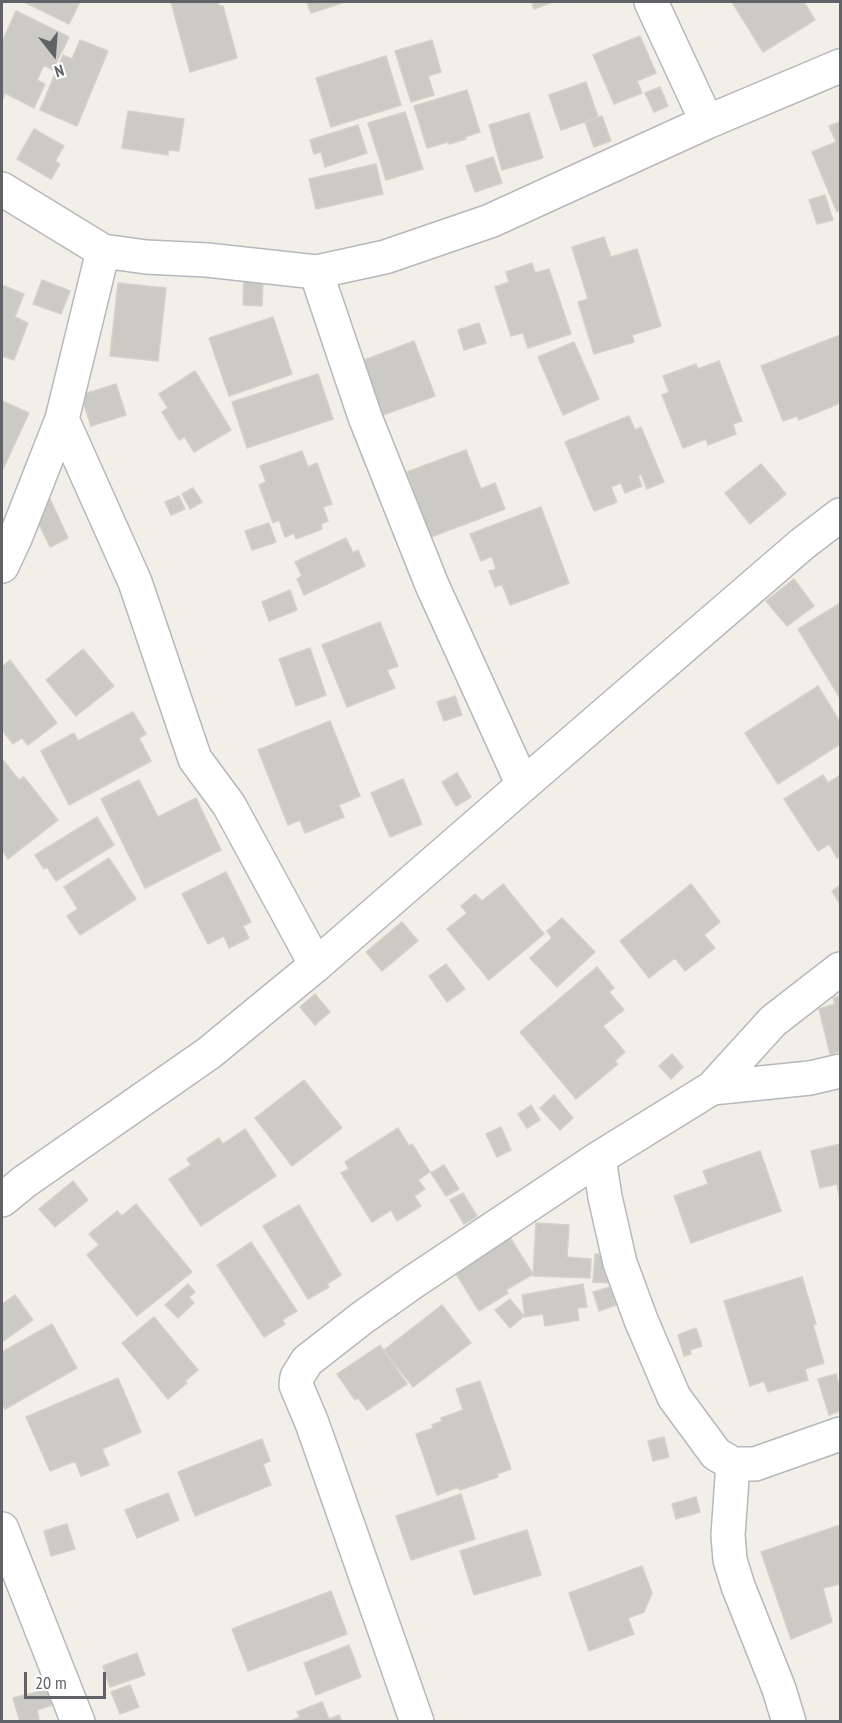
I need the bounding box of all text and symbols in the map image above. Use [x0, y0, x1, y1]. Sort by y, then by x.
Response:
north arrow [24, 24, 84, 84]
text: N [52, 60, 66, 82]
scale bar [27, 1660, 110, 1698]
text: 20 m [35, 1671, 67, 1694]

